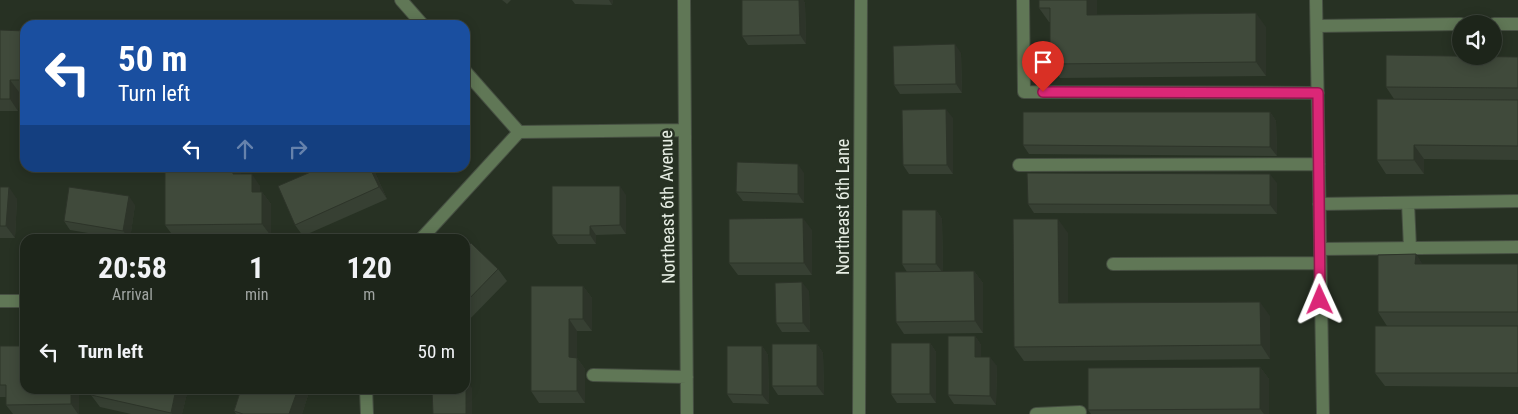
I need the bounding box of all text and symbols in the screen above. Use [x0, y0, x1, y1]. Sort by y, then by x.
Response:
map controls [1452, 15, 1502, 65]
button: sound [1452, 15, 1502, 65]
text: 50 m [118, 39, 187, 80]
icon: left [35, 40, 100, 105]
pin [1022, 41, 1064, 92]
icon: arrive [1029, 48, 1057, 76]
text: Turn left [118, 81, 190, 106]
street label: Northeast 6th Avenue [655, 130, 679, 284]
icon: left [178, 135, 206, 163]
icon: ahead [231, 135, 259, 163]
icon: right [284, 135, 312, 163]
street label: Northeast 6th Lane [832, 139, 853, 275]
text: 20:58 [98, 250, 167, 285]
text: 1 [249, 250, 264, 285]
text: 120 [346, 250, 392, 285]
position arrow [1293, 273, 1345, 325]
text: Arrival [112, 285, 153, 304]
text: min [245, 285, 268, 304]
text: m [363, 285, 375, 304]
icon: left [35, 338, 63, 366]
text: Turn left [78, 340, 143, 363]
text: 50 m [418, 340, 455, 363]

